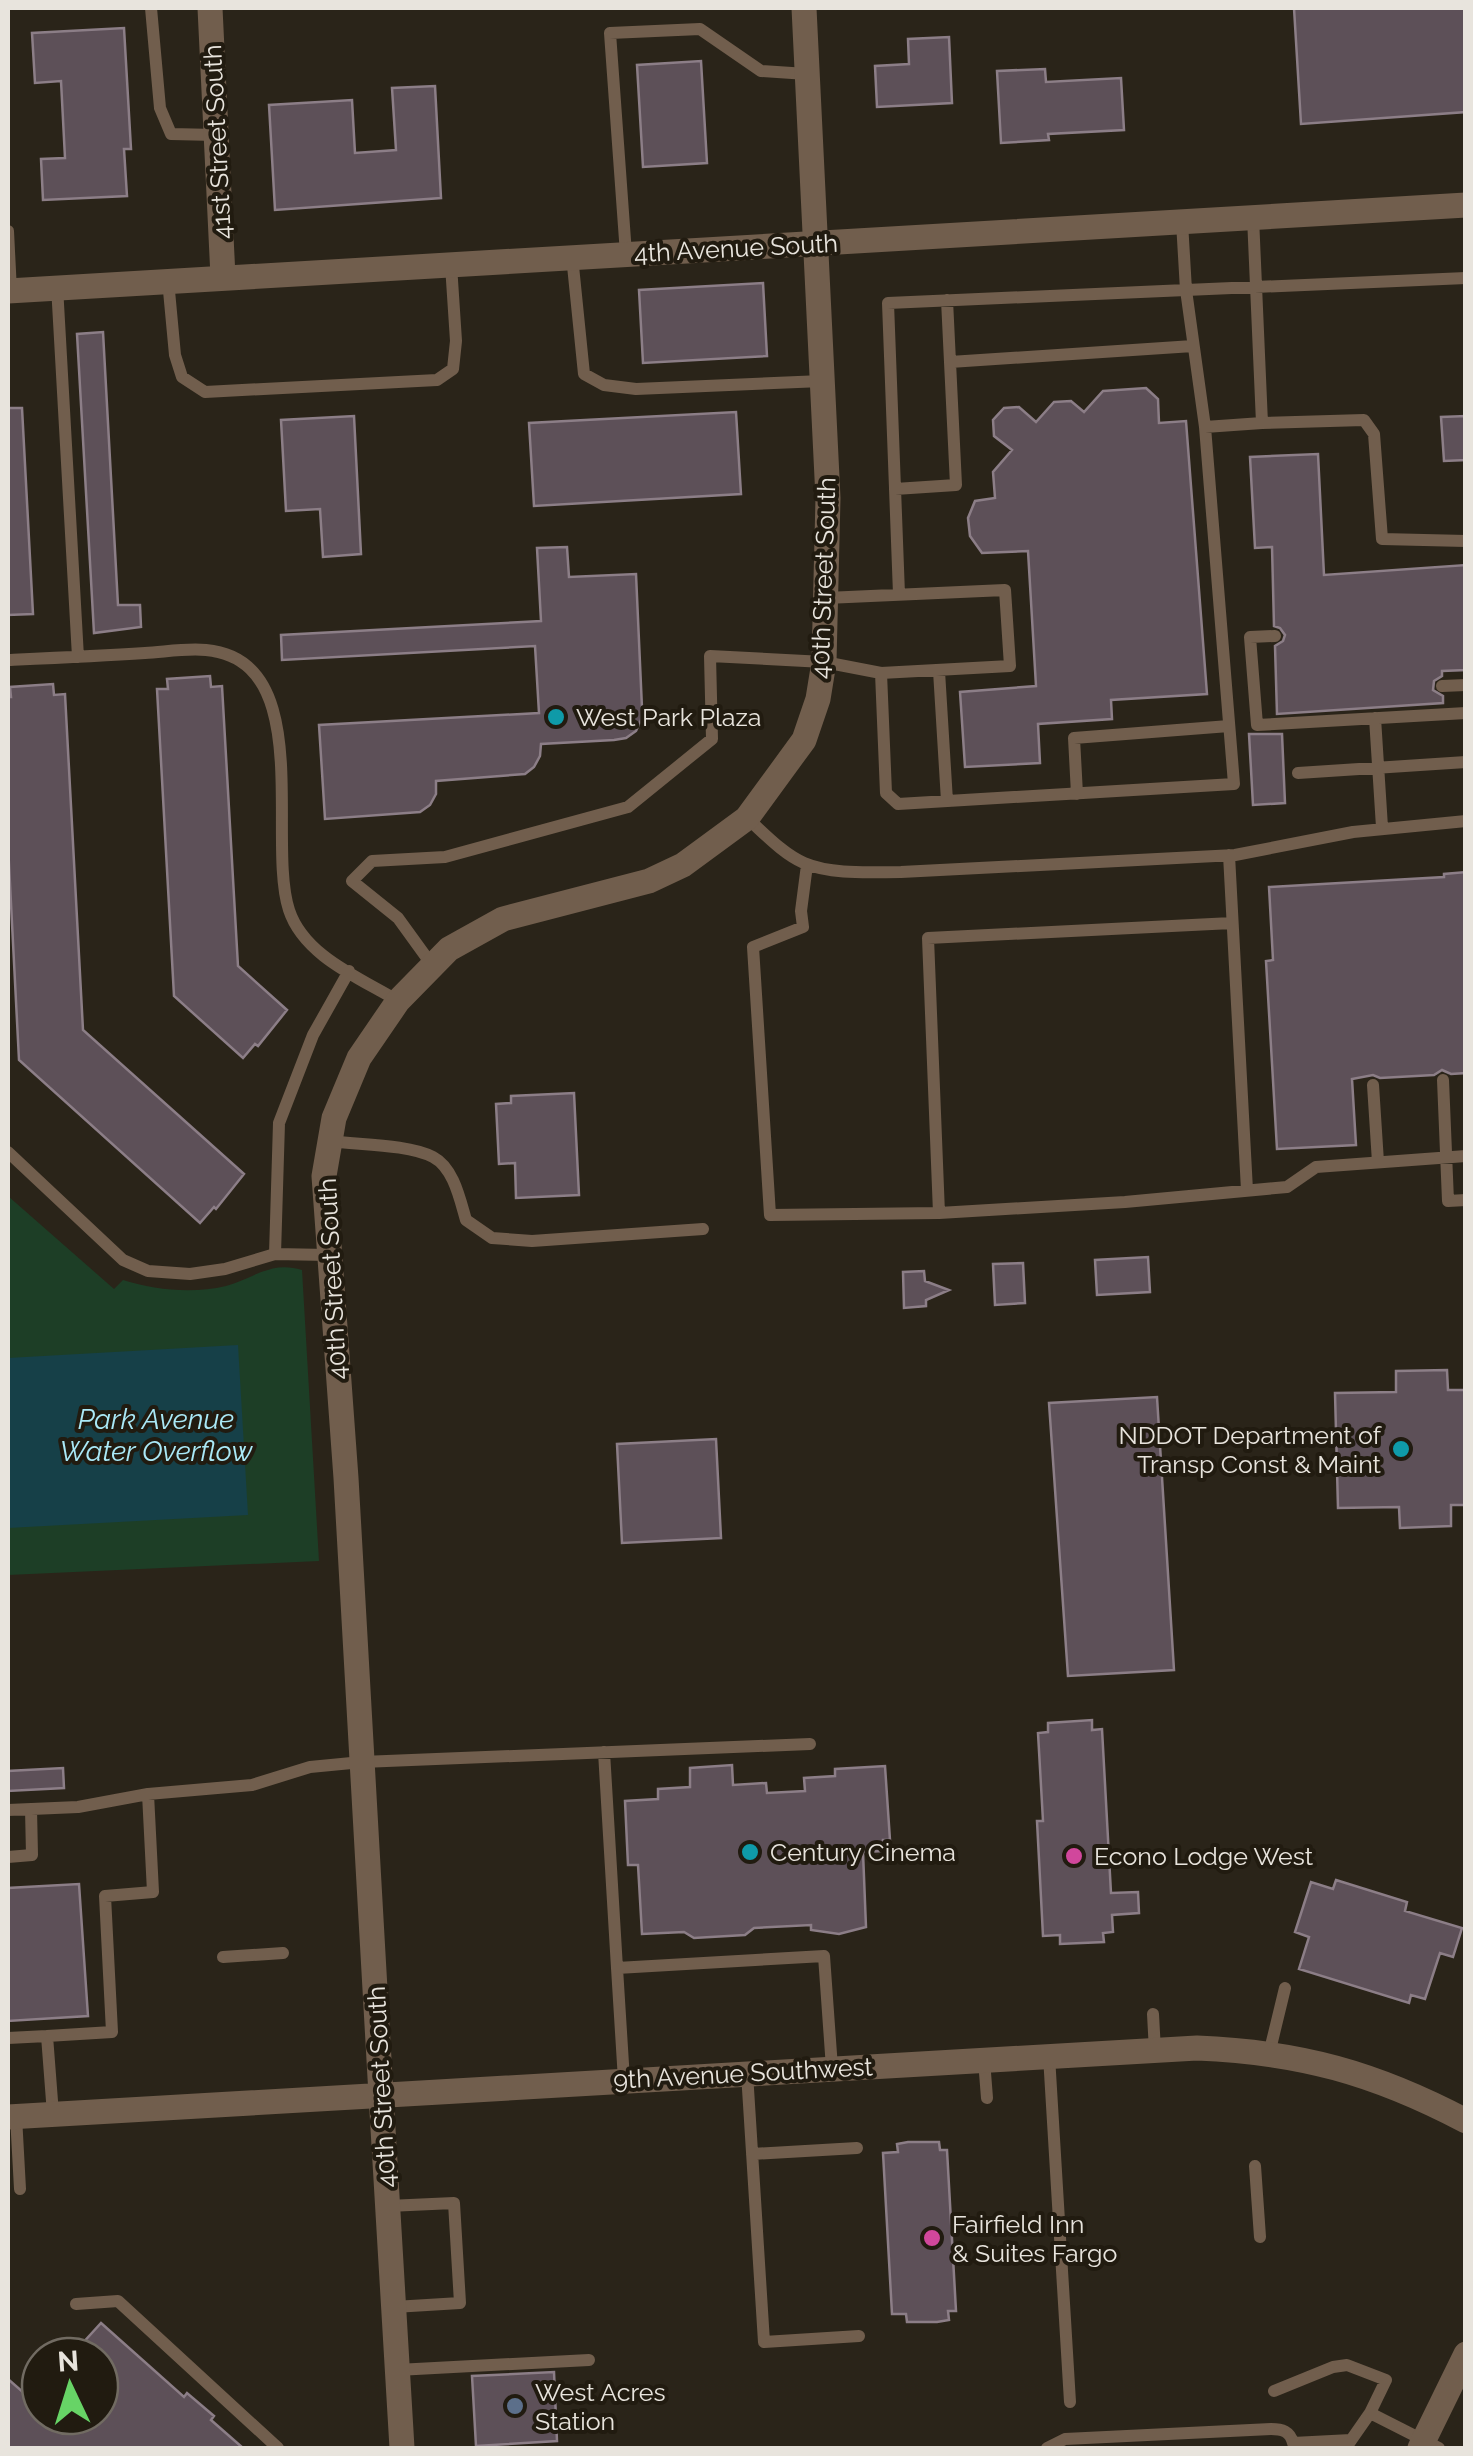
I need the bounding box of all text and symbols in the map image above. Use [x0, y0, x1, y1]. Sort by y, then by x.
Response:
street label: 41st Street South [197, 44, 237, 240]
street label: 4th Avenue South [633, 228, 839, 268]
street label: 40th Street South [804, 477, 842, 679]
place label: West Park Plaza [576, 702, 761, 732]
marker: West Park Plaza [545, 706, 567, 728]
street label: 40th Street South [312, 1177, 352, 1381]
water label: Park Avenue Water Overflow [59, 1403, 253, 1468]
place label: NDDOT Department of Transp Const & Maint [1118, 1420, 1383, 1479]
marker: NDDOT Department of Transp Const & Maint [1390, 1438, 1412, 1460]
place label: Century Cinema [770, 1837, 956, 1867]
marker: Century Cinema [739, 1841, 761, 1863]
place label: Econo Lodge West [1094, 1841, 1314, 1871]
marker: Econo Lodge West [1063, 1845, 1085, 1867]
street label: 40th Street South [361, 1985, 401, 2189]
street label: 9th Avenue Southwest [612, 2051, 874, 2095]
place label: Fairfield Inn & Suites Fargo [952, 2209, 1117, 2268]
marker: Fairfield Inn & Suites Fargo [921, 2227, 943, 2249]
north arrow [20, 2336, 120, 2436]
text: N [56, 2344, 80, 2379]
place label: West Acres Station [535, 2377, 666, 2436]
marker: West Acres Station [504, 2395, 526, 2417]

